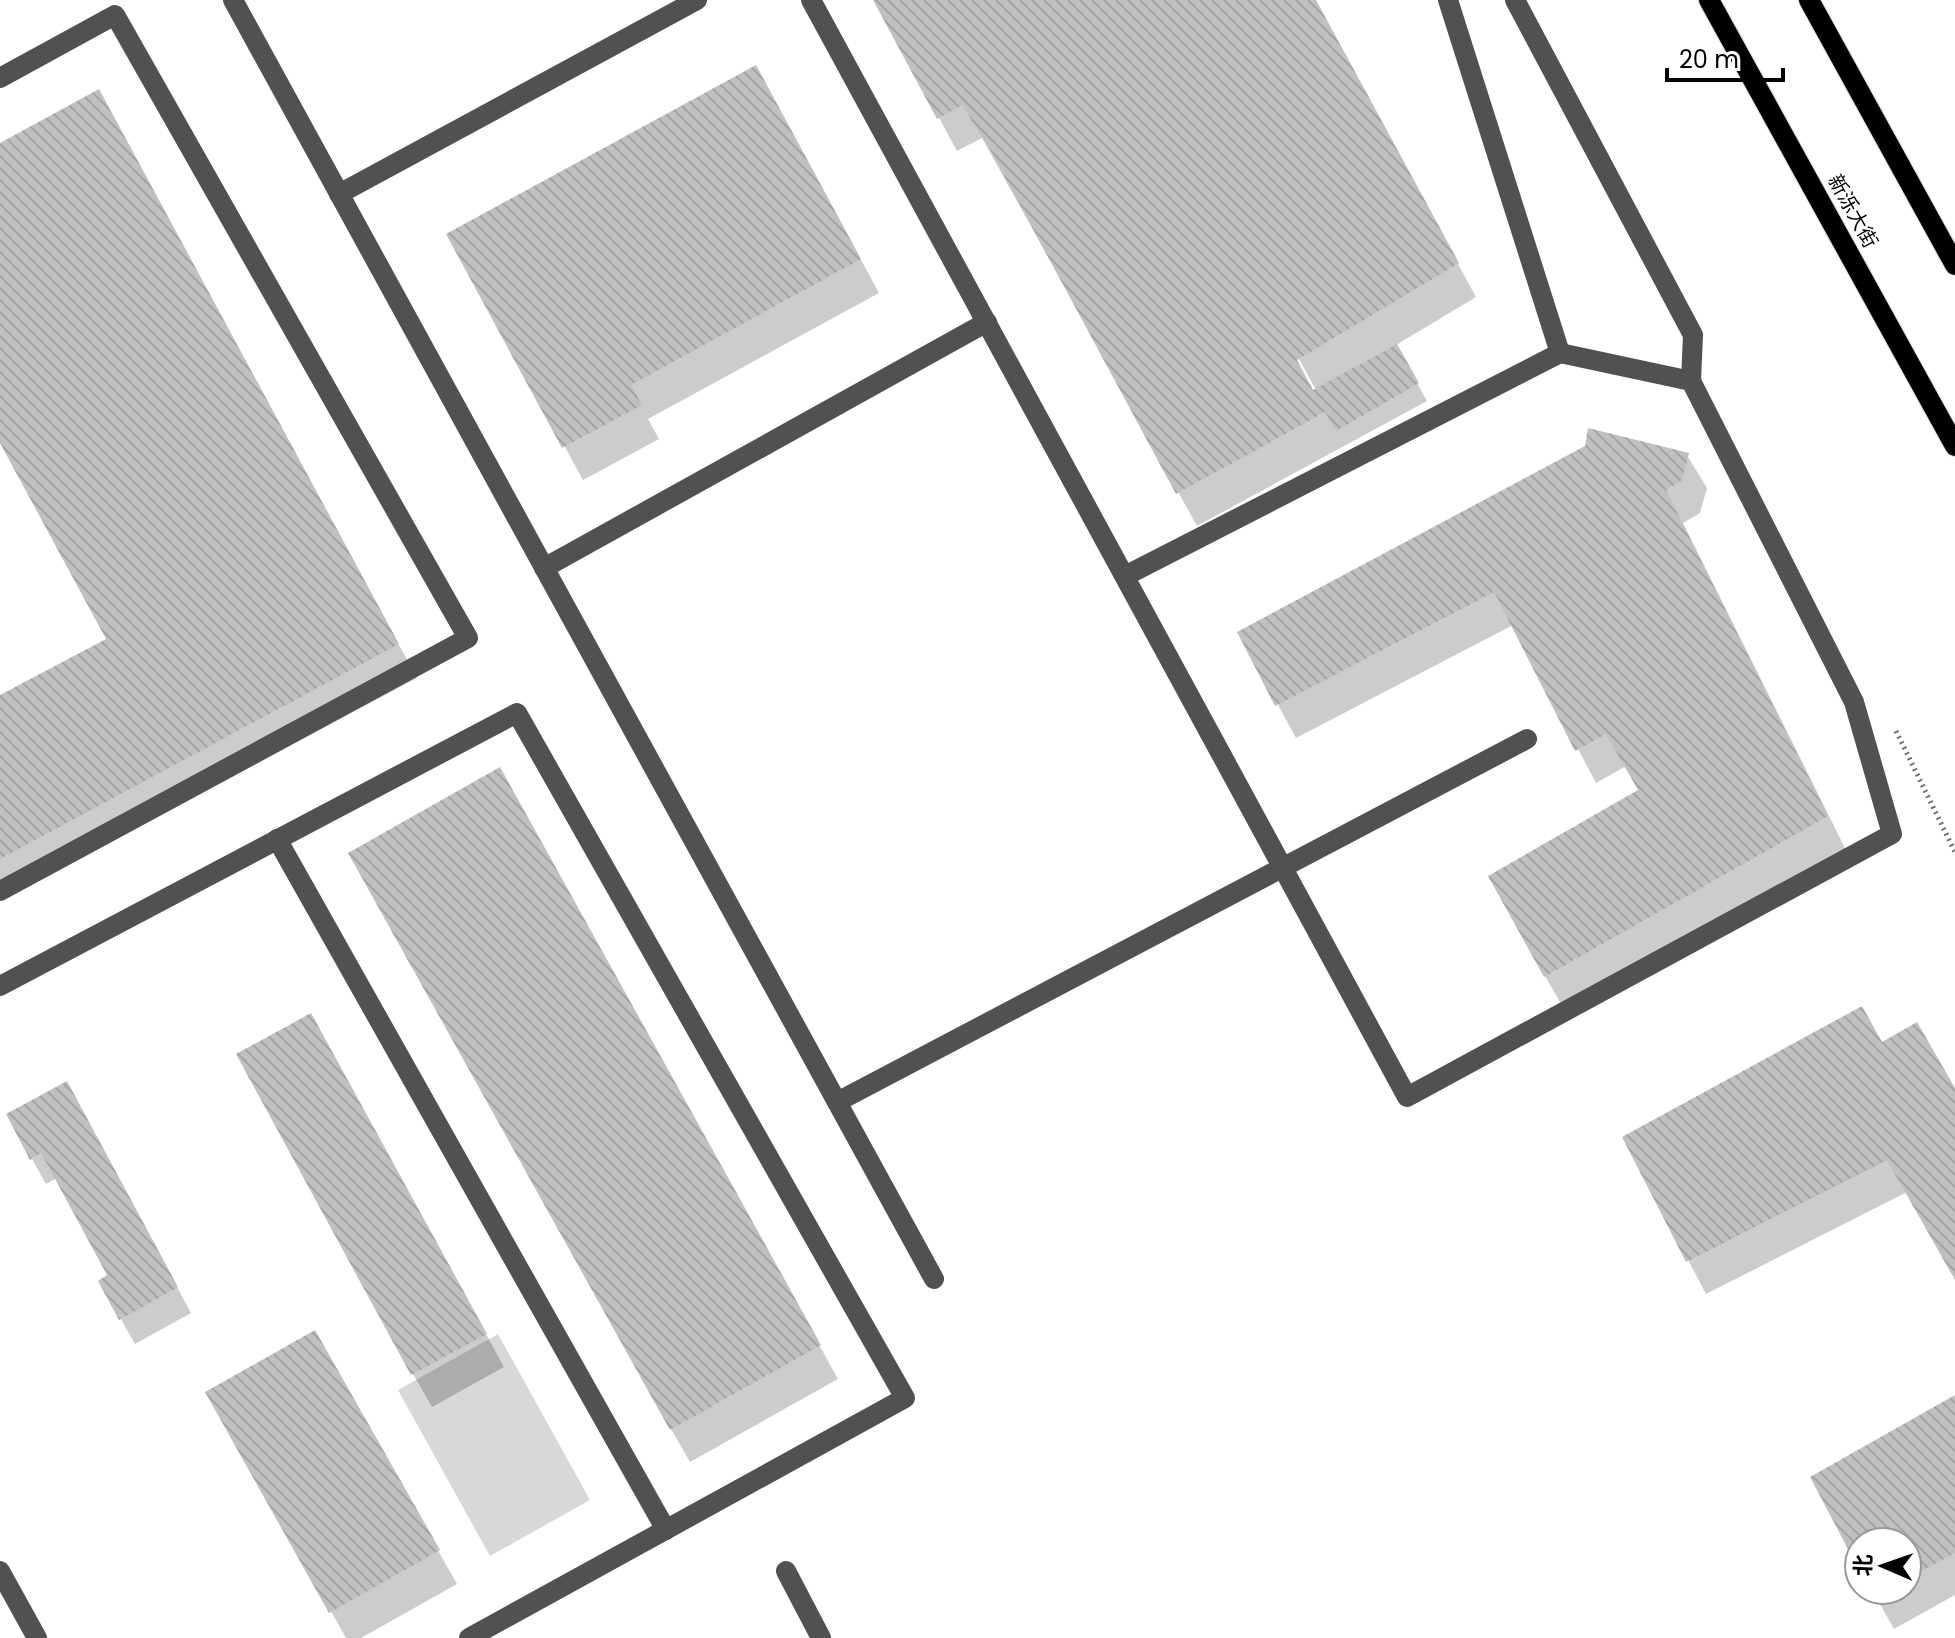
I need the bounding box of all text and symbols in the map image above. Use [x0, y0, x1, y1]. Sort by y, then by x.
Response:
scale bar [1667, 32, 1783, 82]
text: 20 m [1679, 43, 1739, 76]
street label: 新泺大街 [1821, 169, 1885, 253]
north arrow [1843, 1526, 1923, 1606]
text: 北 [1848, 1554, 1879, 1577]

